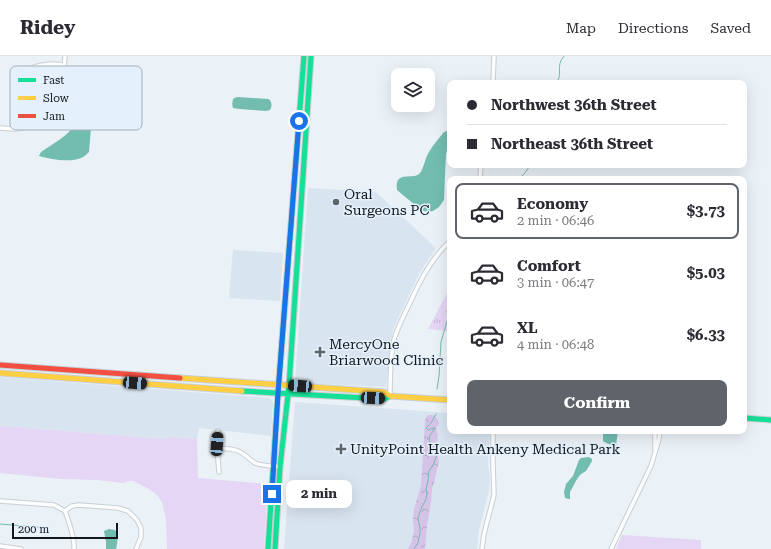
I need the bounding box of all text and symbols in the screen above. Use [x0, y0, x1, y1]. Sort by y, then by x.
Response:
text: Ridey [20, 16, 75, 39]
text: Map [566, 20, 596, 36]
text: Directions [618, 20, 688, 36]
text: Saved [710, 20, 751, 36]
legend [10, 66, 142, 130]
map controls [391, 68, 435, 112]
button: layers [391, 68, 435, 112]
text: Fast [43, 74, 64, 87]
text: Slow [43, 92, 70, 105]
text: Northwest 36th Street [491, 96, 657, 114]
text: Jam [43, 110, 65, 123]
route start [290, 112, 308, 130]
text: Northeast 36th Street [491, 135, 653, 153]
place label: Oral Surgeons PC [344, 186, 430, 218]
icon: car [469, 193, 505, 229]
text: Economy [517, 195, 588, 213]
marker: Oral Surgeons PC [331, 197, 341, 207]
text: $3.73 [687, 202, 725, 220]
text: 2 min · 06:46 [517, 213, 594, 228]
icon: car [469, 255, 505, 291]
text: Comfort [517, 257, 581, 275]
text: $5.03 [687, 264, 725, 282]
text: 3 min · 06:47 [517, 275, 594, 290]
icon: car [469, 317, 505, 353]
text: XL [517, 319, 538, 337]
text: $6.33 [687, 326, 725, 344]
place label: MercyOne Briarwood Clinic [329, 336, 444, 368]
text: 4 min · 06:48 [517, 337, 594, 352]
marker: MercyOne Briarwood Clinic [314, 346, 326, 358]
car [123, 376, 147, 390]
car [288, 379, 312, 393]
button: Confirm [467, 380, 727, 426]
car [361, 391, 385, 405]
car [210, 432, 224, 456]
place label: UnityPoint Health Ankeny Medical Park [350, 441, 621, 457]
marker: UnityPoint Health Ankeny Medical Park [335, 443, 347, 455]
callout: 2 min [286, 480, 352, 508]
route end [263, 485, 281, 503]
text: 2 min [301, 486, 337, 501]
scale bar [12, 521, 118, 540]
text: 200 m [18, 523, 49, 536]

